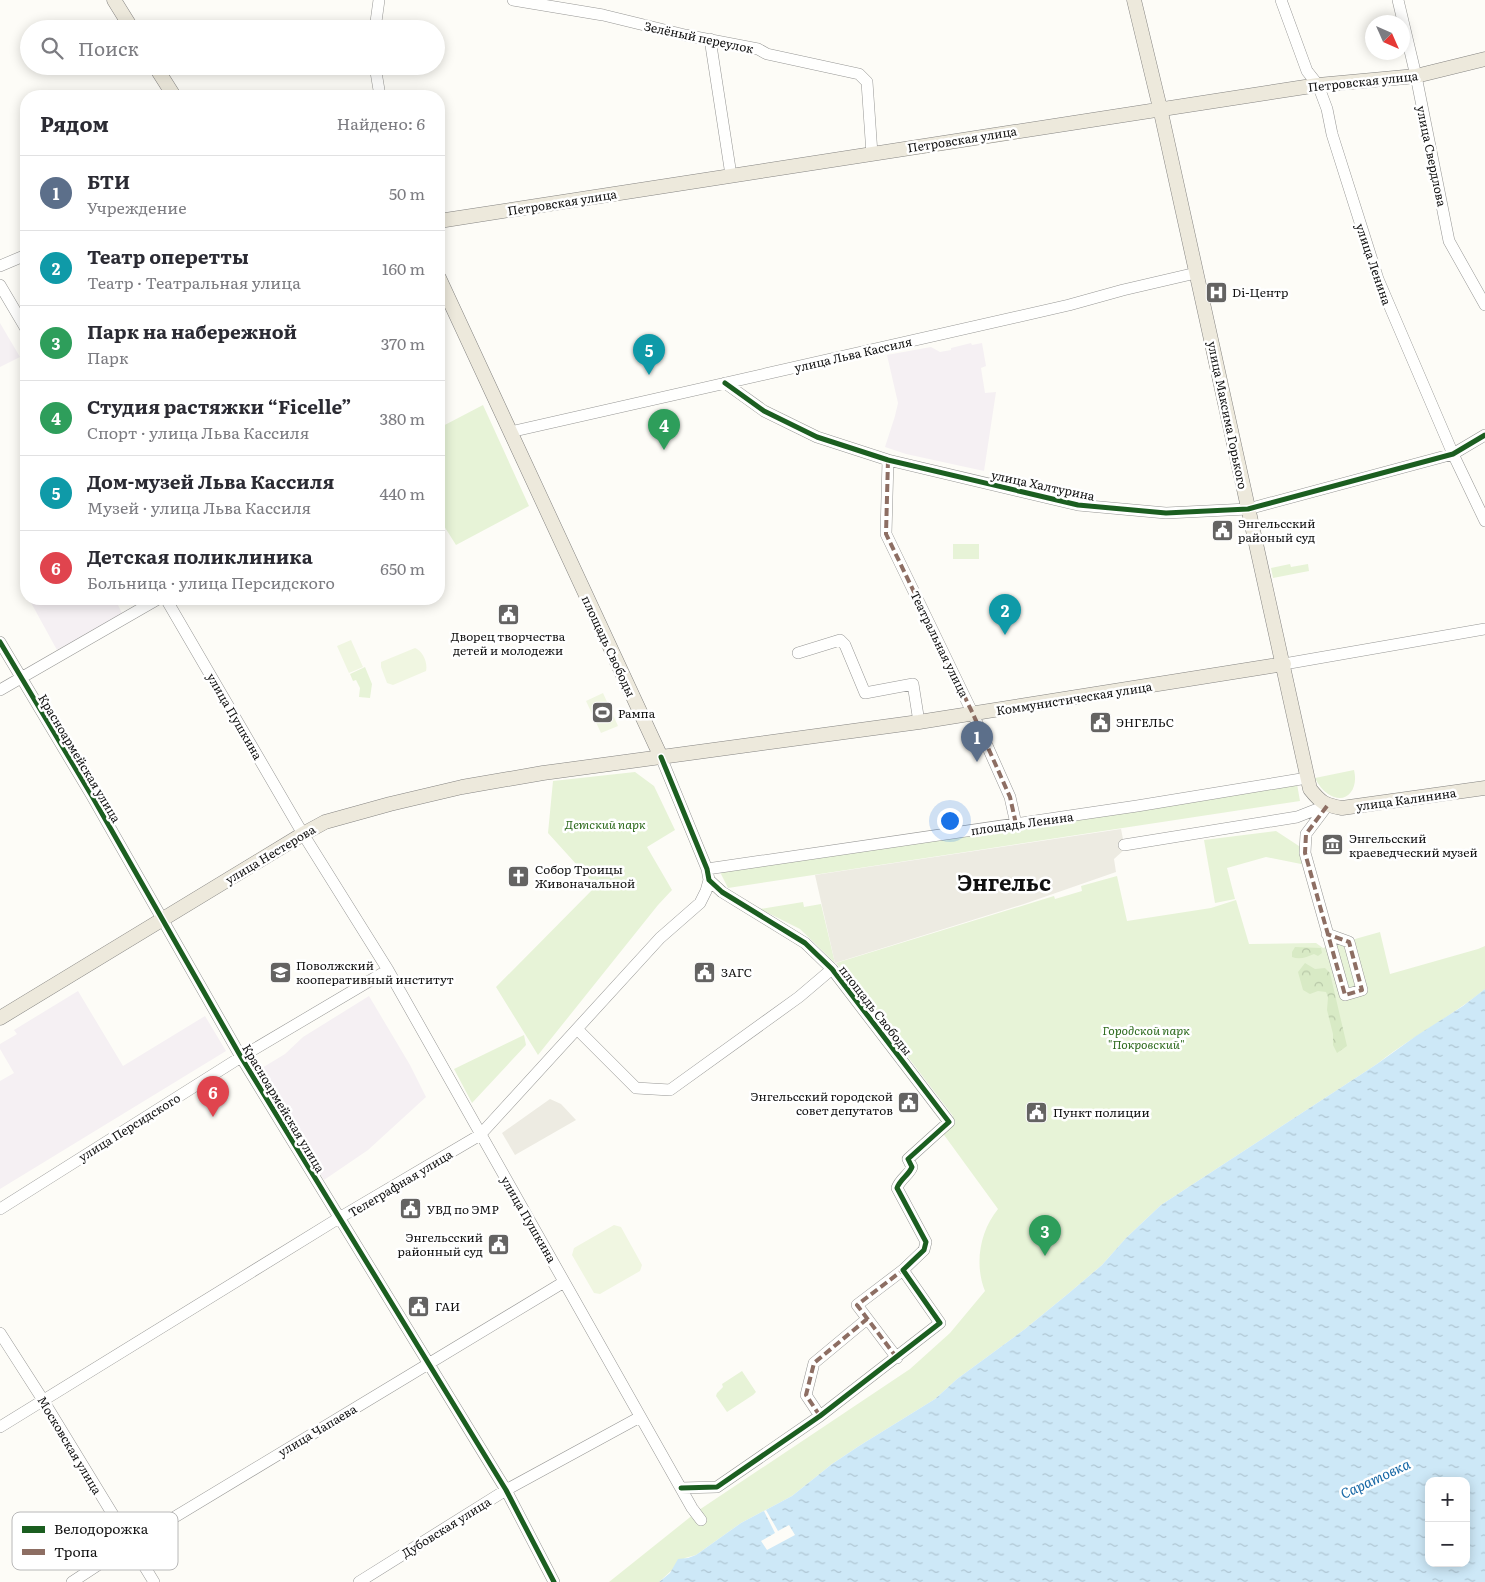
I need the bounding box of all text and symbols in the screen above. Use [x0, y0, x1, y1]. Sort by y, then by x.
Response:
north arrow [1365, 15, 1410, 60]
street label: Зелёный переулок [643, 17, 755, 57]
search box [20, 20, 445, 75]
icon: search [38, 34, 66, 62]
text: Поиск [78, 34, 139, 62]
street label: Петровская улица [1307, 66, 1419, 96]
street label: улица Свердлова [1413, 104, 1452, 209]
text: Рядом [40, 107, 109, 138]
text: Найдено: 6 [337, 111, 425, 135]
street label: Петровская улица [906, 121, 1019, 157]
text: БТИ [87, 167, 130, 195]
text: 1 [53, 181, 59, 205]
text: 50 m [389, 181, 425, 205]
street label: Петровская улица [506, 184, 619, 220]
text: Учреждение [87, 195, 187, 219]
street label: улица Ленина [1352, 221, 1397, 308]
text: Театр оперетты [87, 242, 249, 270]
text: 2 [52, 256, 60, 280]
text: 160 m [382, 256, 425, 280]
text: Театр · Театральная улица [87, 270, 301, 294]
hospital icon: Di-Центр [1204, 280, 1228, 304]
place label: Di-Центр [1232, 283, 1288, 301]
text: Парк на набережной [87, 317, 297, 345]
text: 3 [52, 331, 60, 355]
text: 370 m [381, 331, 425, 355]
street label: улица Льва Кассиля [792, 332, 914, 376]
pin: 5 [633, 334, 665, 375]
street label: улица Максима Горького [1203, 339, 1253, 491]
text: Парк [87, 345, 128, 369]
text: Студия растяжки “Ficelle” [87, 392, 351, 420]
text: 4 [51, 406, 61, 430]
text: 380 m [380, 406, 425, 430]
pin: 4 [648, 409, 680, 450]
text: Спорт · улица Льва Кассиля [87, 420, 309, 444]
street label: улица Халтурина [990, 465, 1097, 505]
text: Дом-музей Льва Кассиля [87, 467, 334, 495]
text: 5 [52, 481, 60, 505]
text: 440 m [379, 481, 425, 505]
text: Музей · улица Льва Кассиля [87, 495, 311, 519]
place label: Энгельсский районый суд [1238, 514, 1315, 546]
public building icon: Энгельсский районый суд [1210, 518, 1234, 542]
text: Детская поликлиника [87, 542, 313, 570]
text: 6 [51, 556, 61, 580]
text: 650 m [380, 556, 425, 580]
text: Больница · улица Персидского [87, 570, 335, 594]
street label: Театральная улица [906, 588, 974, 701]
street label: площадь Свободы [578, 592, 640, 700]
pin: 2 [989, 594, 1021, 635]
public building icon: Дворец творчества детей и молодежи [496, 603, 520, 627]
place label: Дворец творчества детей и молодежи [451, 627, 566, 659]
street label: улица Пушкина [203, 669, 267, 763]
street label: Коммунистическая улица [995, 677, 1154, 719]
street label: Красноармейская улица [34, 690, 126, 826]
sports icon: Рампа [590, 701, 614, 725]
place label: Рампа [618, 704, 656, 722]
public building icon: ЭНГЕЛЬС [1088, 710, 1112, 734]
place label: ЭНГЕЛЬС [1116, 713, 1174, 731]
pin: 1 [961, 721, 993, 762]
street label: улица Калинина [1355, 783, 1458, 815]
street label: площадь Ленина [970, 807, 1075, 839]
your location [937, 808, 963, 834]
park label: Детский парк [565, 815, 646, 833]
street label: улица Нестерова [221, 820, 319, 888]
place label: Энгельсский краеведческий музей [1349, 829, 1478, 861]
museum icon: Энгельсский краеведческий музей [1321, 833, 1345, 857]
place label: Собор Троицы Живоначальной [535, 860, 635, 892]
church icon: Собор Троицы Живоначальной [507, 864, 531, 888]
district label: Энгельс [957, 865, 1051, 898]
place label: Поволжский кооперативный институт [296, 956, 454, 988]
school or university icon: Поволжский кооперативный институт [268, 960, 292, 984]
public building icon: ЗАГС [693, 960, 717, 984]
street label: площадь Свободы [835, 961, 917, 1059]
place label: ЗАГС [721, 963, 752, 981]
park label: Городской парк "Покровский" [1102, 1021, 1190, 1053]
street label: Красноармейская улица [238, 1040, 330, 1176]
pin: 6 [197, 1076, 229, 1117]
place label: Энгельсский городской совет депутатов [751, 1087, 893, 1119]
street label: улица Персидского [75, 1088, 183, 1166]
public building icon: Энгельсский городской совет депутатов [897, 1091, 921, 1115]
public building icon: Пункт полиции [1025, 1100, 1049, 1124]
place label: Пункт полиции [1053, 1103, 1150, 1121]
street label: Телеграфная улица [344, 1144, 456, 1221]
street label: улица Пушкина [497, 1172, 561, 1266]
public building icon: УВД по ЭМР [399, 1197, 423, 1221]
place label: УВД по ЭМР [427, 1200, 499, 1218]
pin: 3 [1029, 1215, 1061, 1256]
place label: Энгельсский районный суд [398, 1228, 483, 1260]
public building icon: Энгельсский районный суд [487, 1232, 511, 1256]
public building icon: ГАИ [407, 1294, 431, 1318]
place label: ГАИ [435, 1297, 460, 1315]
street label: Московская улица [33, 1392, 107, 1498]
street label: улица Чапаева [274, 1399, 360, 1461]
water label: Саратовка [1337, 1453, 1413, 1503]
map controls [1425, 1477, 1470, 1567]
button: + [1425, 1477, 1470, 1522]
street label: Дубовская улица [398, 1492, 495, 1562]
legend [12, 1512, 178, 1570]
text: Велодорожка [54, 1518, 149, 1538]
button: − [1425, 1522, 1470, 1567]
text: Тропа [54, 1541, 98, 1561]

